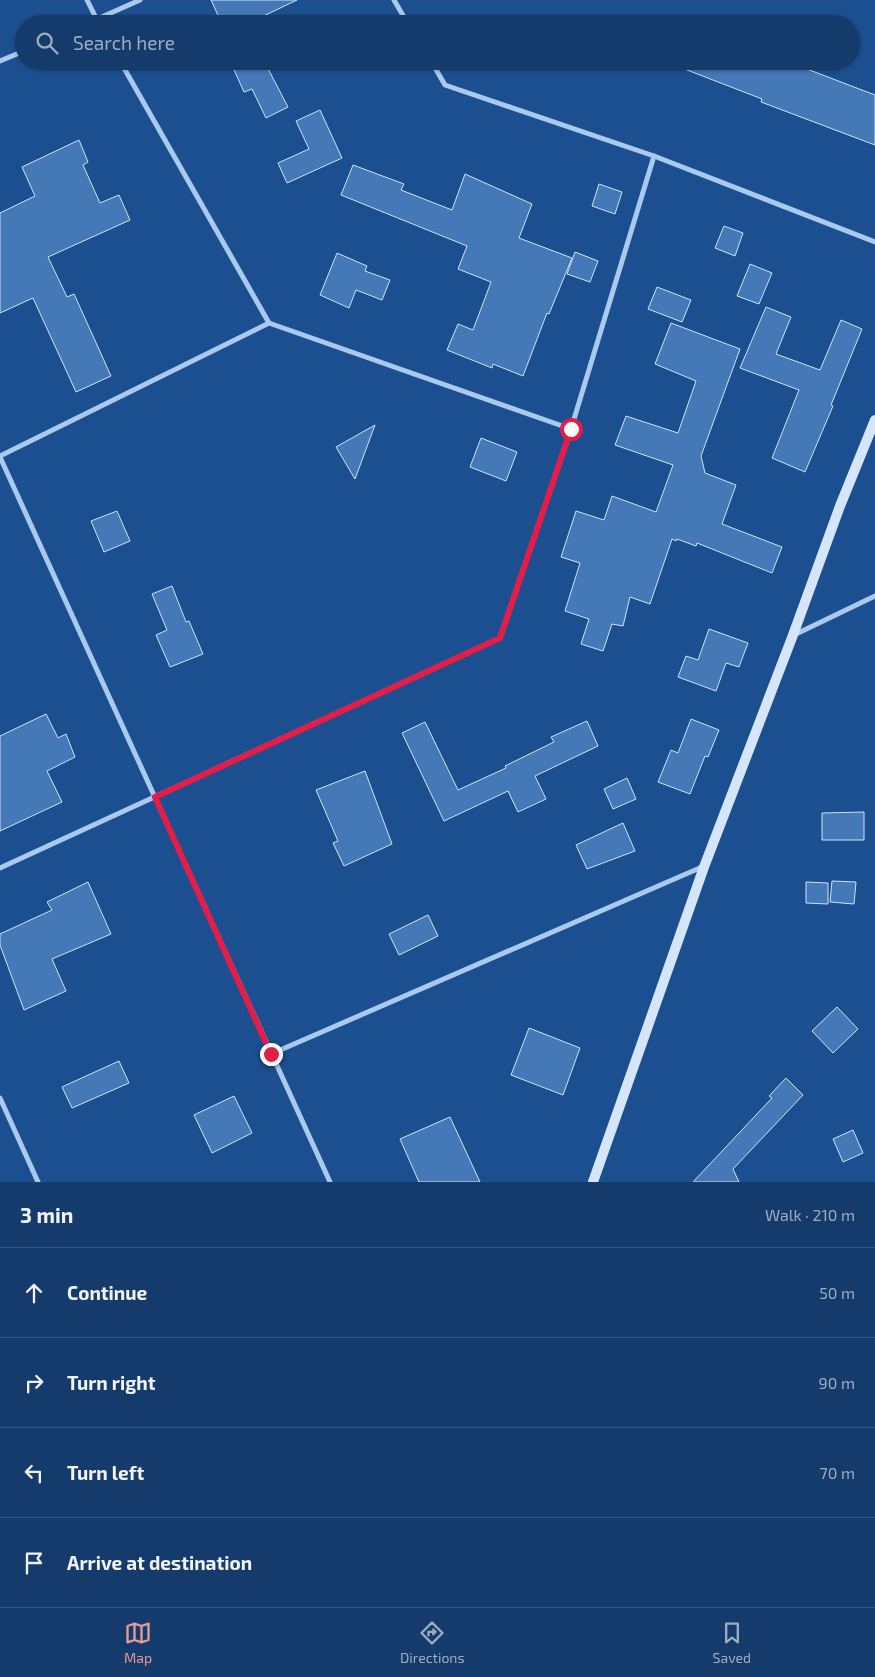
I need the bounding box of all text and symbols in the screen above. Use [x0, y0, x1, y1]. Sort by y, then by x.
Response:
search box [15, 15, 860, 70]
icon: search [33, 29, 61, 57]
text: Search here [73, 31, 175, 54]
route start [560, 418, 583, 441]
route end [260, 1043, 283, 1066]
text: 3 min [20, 1202, 73, 1227]
text: Walk · 210 m [765, 1205, 855, 1224]
icon: ahead [20, 1279, 48, 1307]
text: Continue [67, 1281, 147, 1304]
text: 50 m [819, 1283, 855, 1302]
icon: right [20, 1369, 48, 1397]
text: Turn right [67, 1371, 155, 1394]
text: 90 m [819, 1373, 855, 1392]
icon: left [20, 1459, 48, 1487]
text: Turn left [67, 1461, 144, 1484]
text: 70 m [820, 1463, 855, 1482]
icon: arrive [20, 1549, 48, 1577]
text: Arrive at destination [67, 1551, 252, 1574]
tab: Map [124, 1619, 152, 1666]
tab: Directions [400, 1619, 465, 1666]
tab: Saved [713, 1619, 751, 1666]

